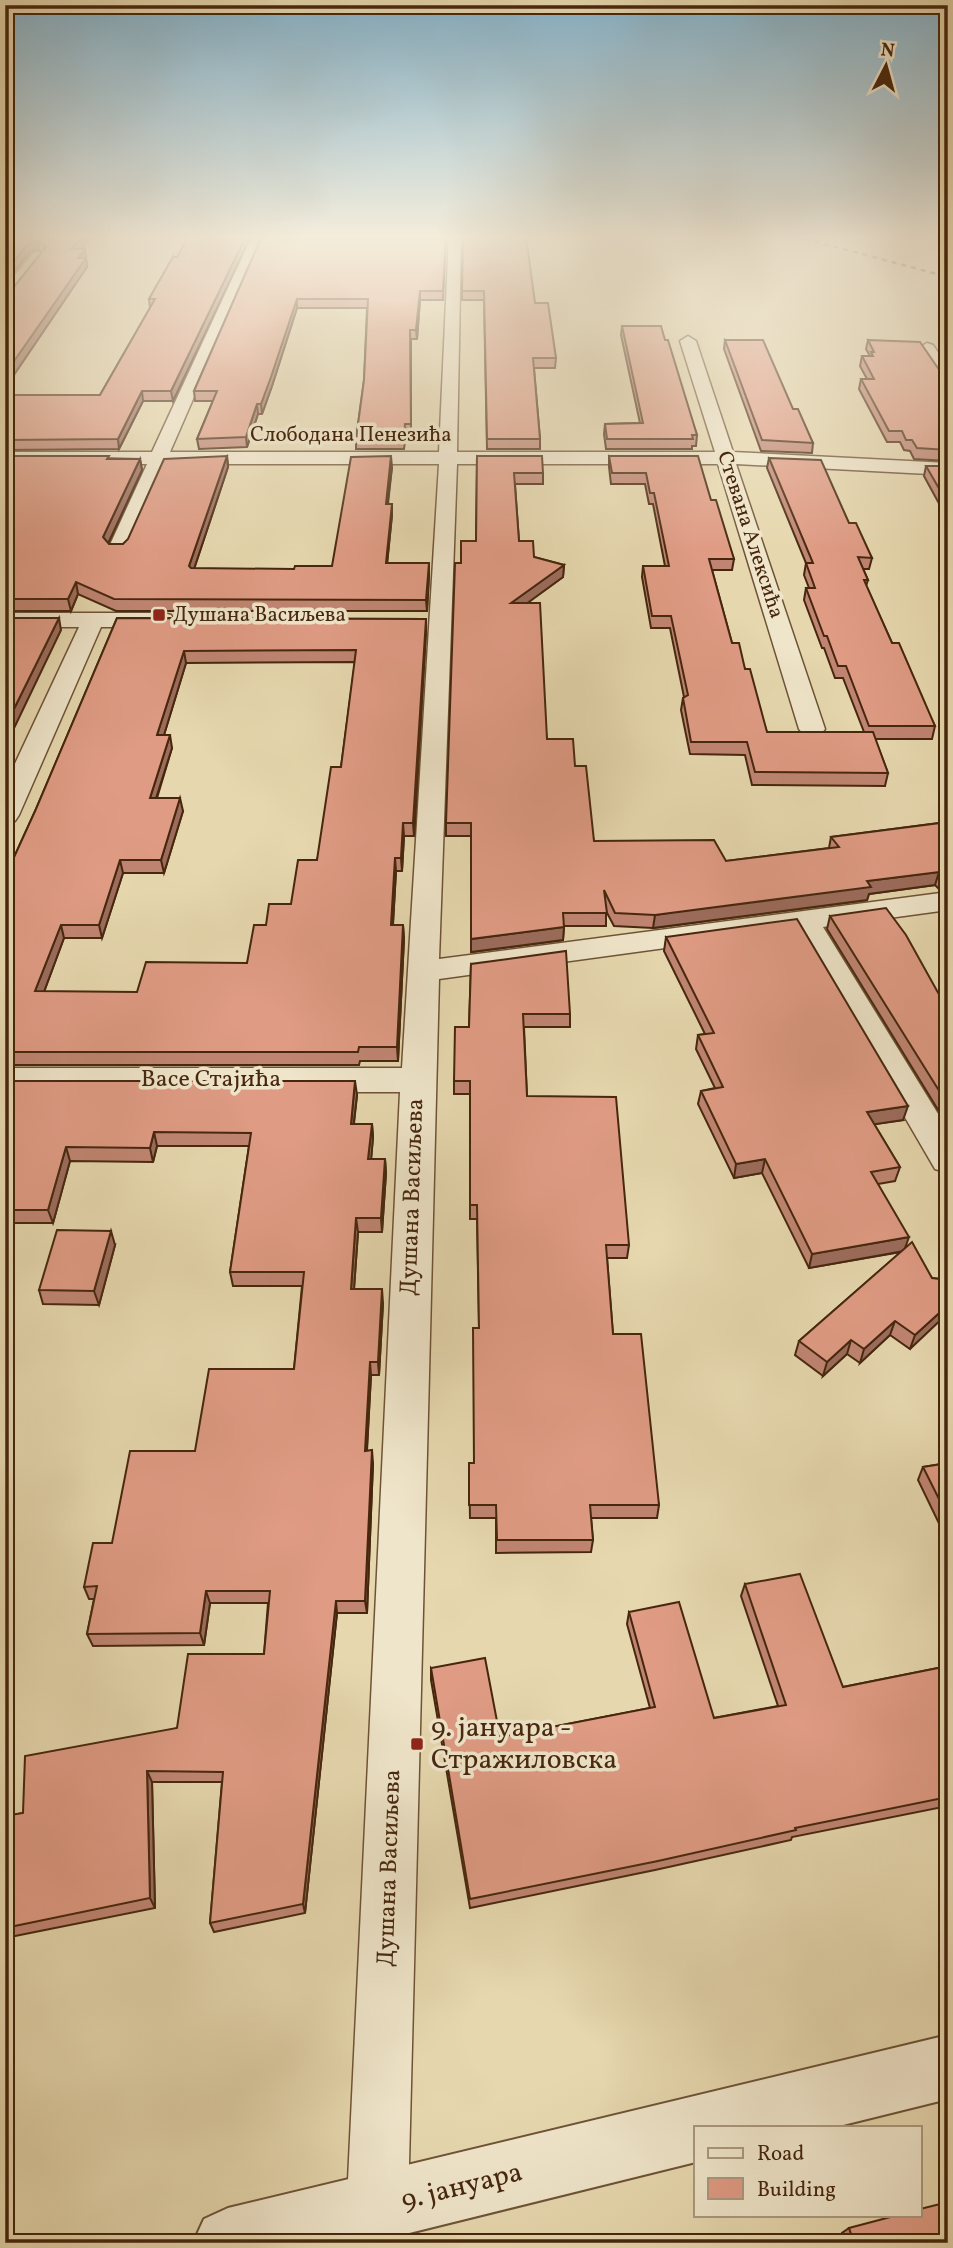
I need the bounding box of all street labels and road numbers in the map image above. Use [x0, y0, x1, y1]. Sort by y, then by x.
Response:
street label: Слободана Пенезића [250, 421, 452, 450]
street label: Стевана Алексића [709, 448, 791, 622]
street label: Васе Стајића [141, 1063, 281, 1097]
street label: Душана Васиљева [393, 1098, 433, 1296]
street label: Душана Васиљева [370, 1769, 410, 1967]
street label: 9. јануара [397, 2153, 527, 2221]

